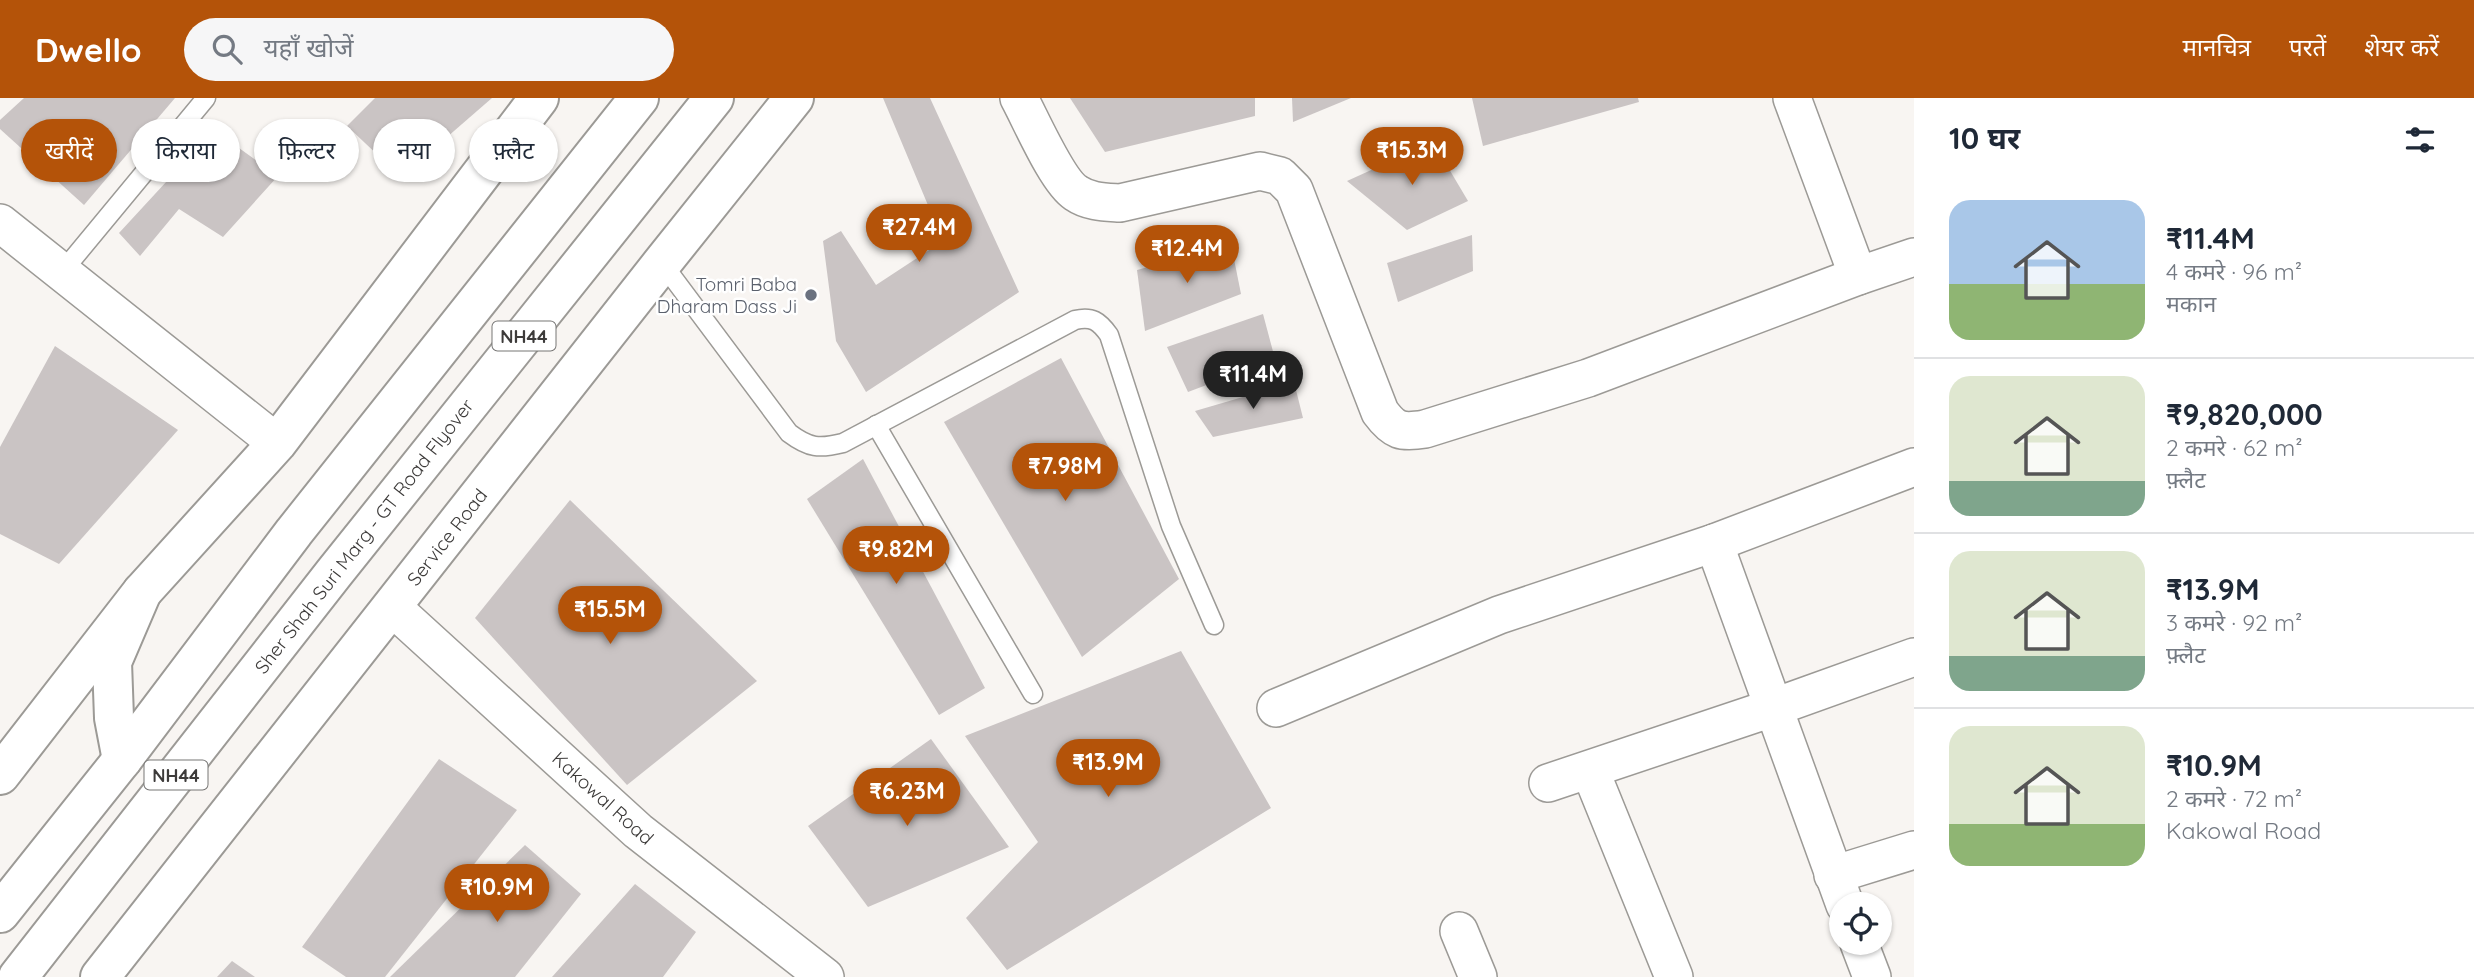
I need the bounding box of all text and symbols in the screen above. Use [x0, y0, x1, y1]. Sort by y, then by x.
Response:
search box [184, 18, 674, 81]
text: Dwello [35, 29, 142, 70]
icon: search [208, 30, 246, 68]
text: यहाँ खोजें [264, 31, 354, 64]
text: मानचित्र [2182, 32, 2251, 62]
text: परतें [2289, 32, 2326, 62]
text: शेयर करें [2364, 32, 2439, 62]
chip: खरीदें [21, 119, 117, 182]
chip: किराया [131, 119, 240, 182]
chip: फ़िल्टर [254, 119, 359, 182]
chip: नया [373, 119, 455, 182]
chip: फ़्लैट [469, 119, 558, 182]
text: 10 घर [1949, 119, 2020, 157]
icon: filters [2401, 121, 2439, 159]
pin: ₹15.3M [1355, 127, 1469, 187]
text: ₹15.3M [1377, 135, 1447, 164]
pin: ₹27.4M [862, 204, 976, 264]
text: ₹27.4M [882, 212, 956, 241]
text: ₹11.4M [2166, 219, 2255, 257]
pin: ₹12.4M [1130, 226, 1244, 285]
icon: home [2005, 228, 2089, 312]
text: ₹12.4M [1151, 233, 1223, 262]
text: 4 कमरे · 96 m² [2166, 257, 2302, 286]
place label: Tomri Baba Dharam Dass Ji [657, 272, 797, 318]
marker: Tomri Baba Dharam Dass Ji [803, 287, 819, 303]
text: मकान [2166, 289, 2216, 318]
road number: NH44 [492, 322, 556, 350]
pin: ₹11.4M [1196, 352, 1310, 411]
text: ₹11.4M [1219, 359, 1287, 388]
street label: Sher Shah Suri Marg - GT Road Flyover [249, 393, 479, 678]
text: ₹9,820,000 [2166, 395, 2323, 433]
icon: home [2005, 404, 2089, 488]
text: 2 कमरे · 62 m² [2166, 433, 2303, 462]
pin: ₹7.98M [1008, 444, 1122, 503]
text: ₹7.98M [1028, 451, 1102, 480]
text: फ़्लैट [2166, 465, 2206, 494]
street label: Service Road [402, 484, 492, 590]
pin: ₹9.82M [839, 526, 953, 586]
text: ₹9.82M [858, 534, 934, 563]
text: ₹13.9M [2166, 570, 2259, 608]
icon: home [2005, 579, 2089, 663]
pin: ₹15.5M [553, 587, 667, 646]
text: ₹15.5M [574, 594, 646, 623]
text: 3 कमरे · 92 m² [2166, 608, 2302, 637]
text: फ़्लैट [2166, 640, 2206, 669]
pin: ₹13.9M [1051, 740, 1165, 799]
street label: Kakowal Road [547, 746, 659, 850]
text: ₹10.9M [2166, 746, 2262, 784]
text: ₹13.9M [1072, 747, 1144, 776]
icon: home [2005, 754, 2089, 838]
road number: NH44 [144, 760, 208, 790]
pin: ₹6.23M [850, 768, 964, 828]
text: ₹6.23M [869, 776, 945, 805]
text: 2 कमरे · 72 m² [2166, 784, 2302, 813]
text: Kakowal Road [2166, 816, 2321, 845]
pin: ₹10.9M [440, 864, 554, 924]
text: ₹10.9M [460, 872, 534, 901]
map controls [1829, 892, 1892, 955]
button: locate [1829, 892, 1892, 955]

